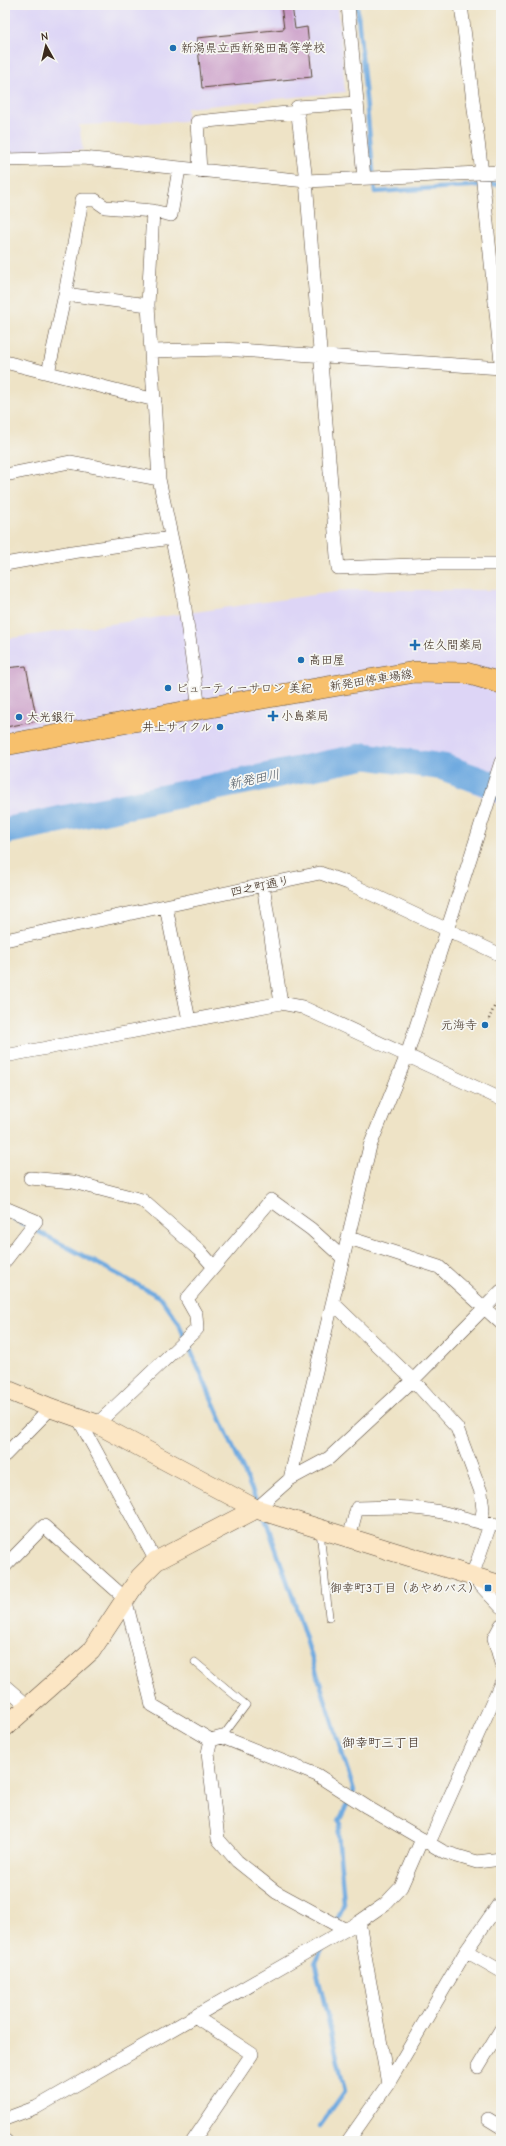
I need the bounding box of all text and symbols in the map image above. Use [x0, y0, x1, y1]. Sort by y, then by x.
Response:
north arrow [26, 26, 66, 66]
text: N [40, 30, 49, 44]
place label: 新潟県立西新発田高等学校 [181, 41, 325, 55]
marker: 新潟県立西新発田高等学校 [168, 43, 178, 53]
place label: 佐久間薬局 [423, 638, 483, 652]
marker: 佐久間薬局 [410, 640, 420, 650]
place label: 高田屋 [309, 653, 345, 667]
marker: 高田屋 [296, 655, 306, 665]
street label: 新発田停車場線 [328, 667, 414, 693]
place label: ビューティーサロン 美紀 [176, 681, 313, 695]
marker: ビューティーサロン 美紀 [163, 683, 173, 693]
place label: 小島薬局 [281, 709, 329, 723]
place label: 大光銀行 [27, 710, 75, 724]
marker: 小島薬局 [268, 711, 278, 721]
marker: 大光銀行 [14, 712, 24, 722]
place label: 井上サイクル [142, 720, 212, 734]
marker: 井上サイクル [215, 722, 225, 732]
water label: 新発田川 [227, 766, 281, 792]
street label: 四之町通り [229, 873, 291, 899]
place label: 元海寺 [441, 1018, 477, 1032]
marker: 元海寺 [480, 1020, 490, 1030]
place label: 御幸町3丁目（あやめバス） [330, 1581, 480, 1595]
marker: 御幸町3丁目（あやめバス） [483, 1583, 493, 1593]
district label: 御幸町三丁目 [342, 1735, 420, 1750]

